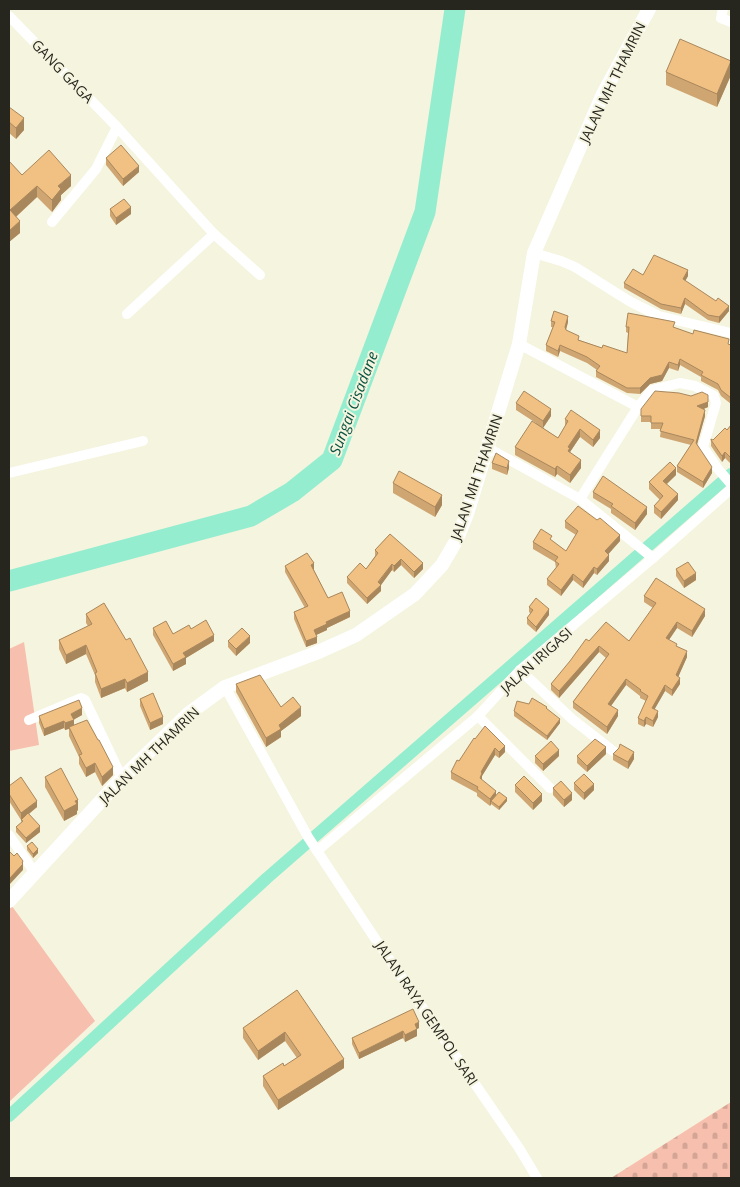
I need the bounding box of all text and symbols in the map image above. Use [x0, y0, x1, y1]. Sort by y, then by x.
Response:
street label: JALAN MH THAMRIN [574, 18, 649, 147]
street label: GANG GAGA [28, 35, 98, 107]
water label: Sungai Cisadane [324, 348, 382, 458]
street label: JALAN MH THAMRIN [445, 411, 506, 544]
street label: JALAN IRIGASI [495, 623, 576, 699]
street label: JALAN MH THAMRIN [93, 702, 203, 809]
street label: JALAN RAYA GEMPOL SARI [370, 935, 483, 1089]

